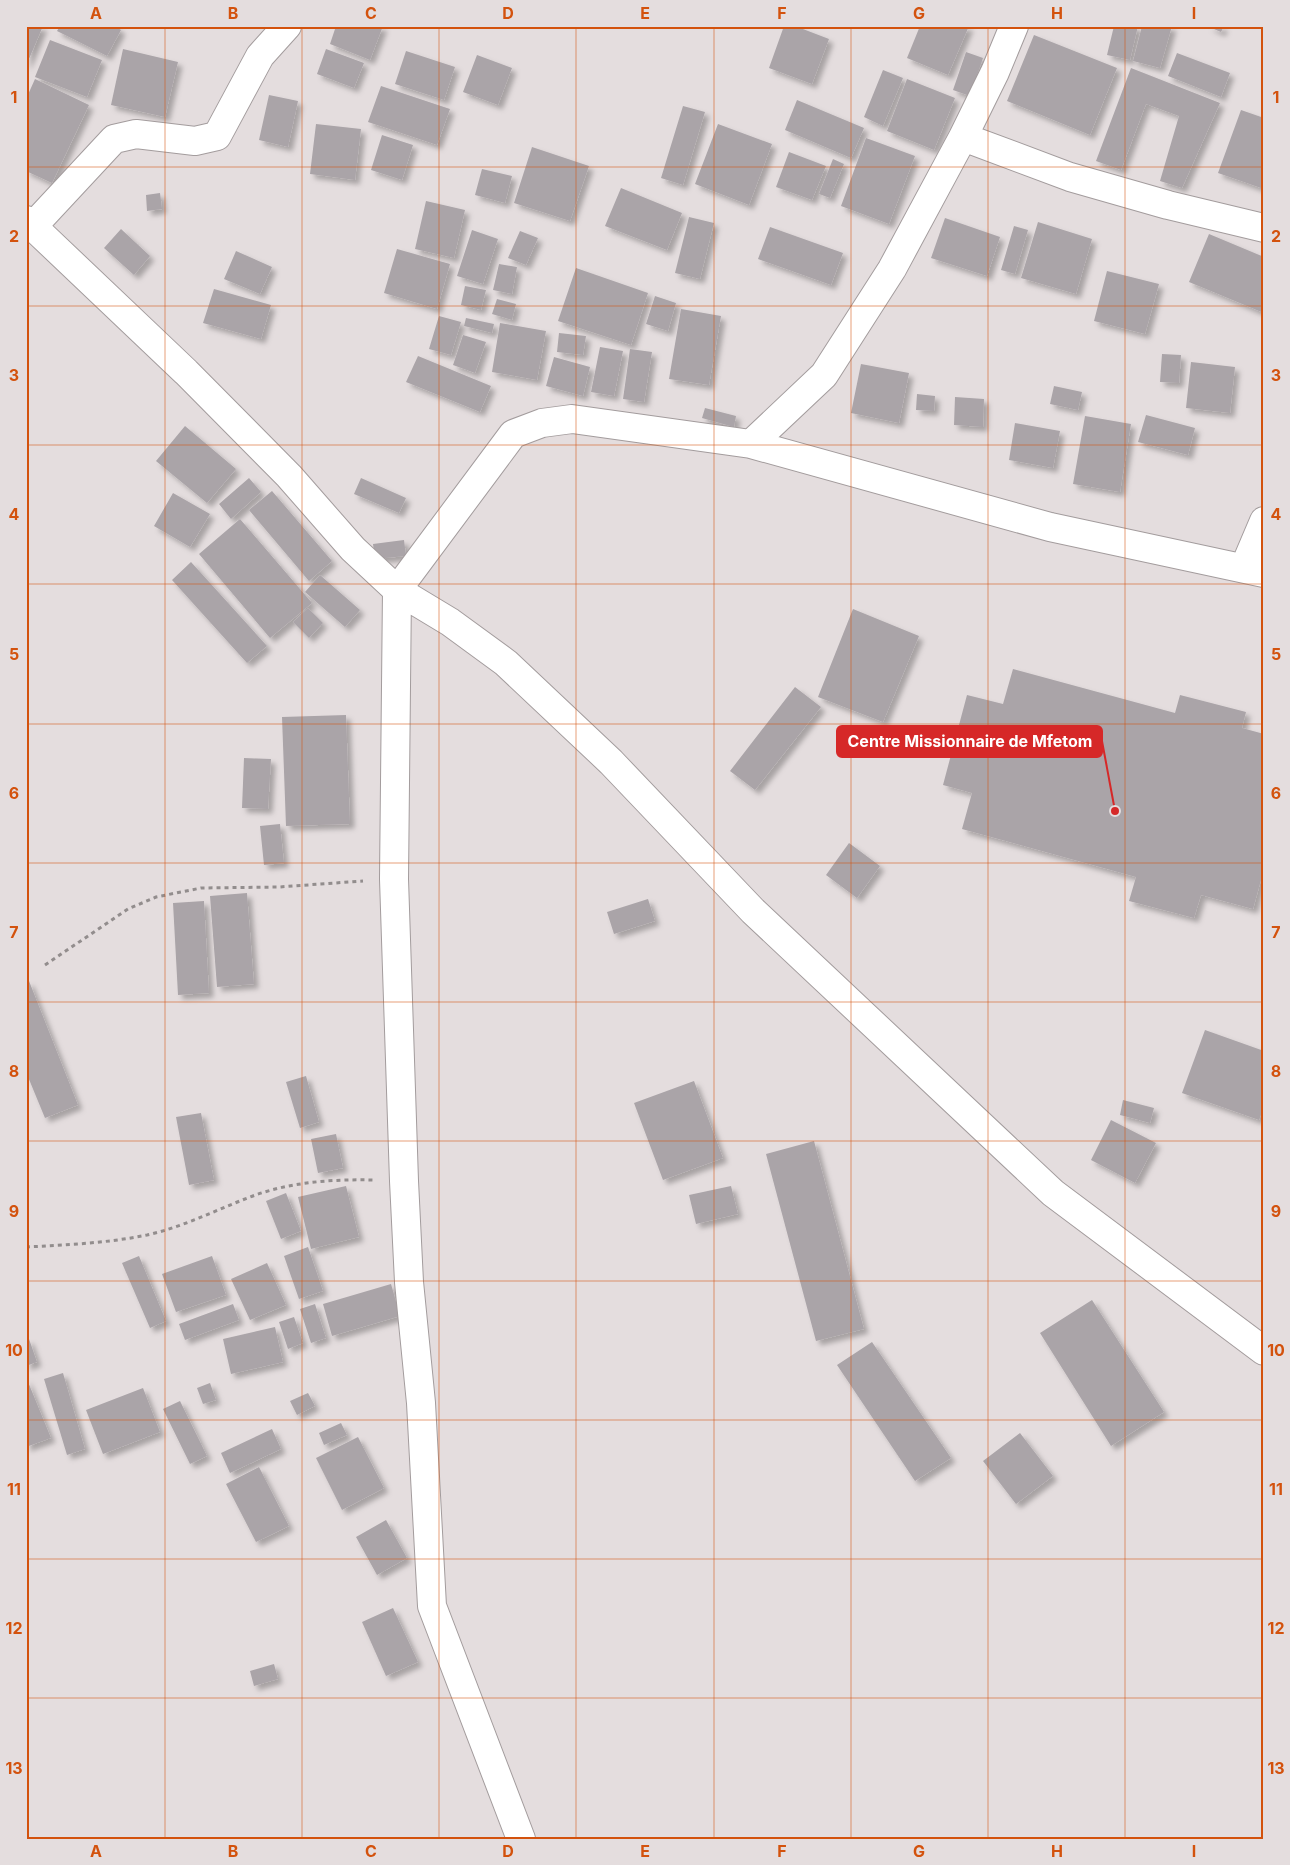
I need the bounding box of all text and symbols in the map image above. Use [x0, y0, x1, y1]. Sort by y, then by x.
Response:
text: A [90, 3, 102, 23]
text: B [228, 3, 238, 23]
text: C [365, 3, 377, 23]
text: D [502, 3, 514, 23]
text: E [640, 3, 650, 23]
text: F [777, 3, 787, 23]
text: G [913, 3, 925, 23]
text: H [1051, 3, 1063, 23]
text: I [1192, 3, 1196, 23]
text: 1 [11, 87, 17, 107]
text: 1 [1273, 87, 1279, 107]
text: 2 [9, 226, 19, 246]
text: 2 [1271, 226, 1281, 246]
text: 3 [9, 365, 19, 385]
text: 3 [1271, 365, 1281, 385]
text: 4 [9, 504, 20, 524]
text: 4 [1271, 504, 1282, 524]
text: 5 [9, 644, 19, 664]
text: 5 [1271, 644, 1281, 664]
callout: Centre Missionnaire de Mfetom [837, 726, 1102, 757]
text: Centre Missionnaire de Mfetom [848, 731, 1092, 751]
text: 6 [9, 783, 19, 803]
text: 6 [1271, 783, 1281, 803]
text: 7 [9, 922, 19, 942]
text: 7 [1271, 922, 1281, 942]
text: 8 [9, 1061, 19, 1081]
text: 8 [1271, 1061, 1281, 1081]
text: 9 [9, 1201, 19, 1221]
text: 9 [1271, 1201, 1281, 1221]
text: 10 [5, 1340, 23, 1360]
text: 10 [1267, 1340, 1285, 1360]
text: 11 [7, 1479, 21, 1499]
text: 11 [1269, 1479, 1283, 1499]
text: 12 [6, 1618, 22, 1638]
text: 12 [1268, 1618, 1284, 1638]
text: 13 [5, 1758, 23, 1778]
text: 13 [1267, 1758, 1285, 1778]
text: A [90, 1841, 102, 1861]
text: B [228, 1841, 238, 1861]
text: C [365, 1841, 377, 1861]
text: D [502, 1841, 514, 1861]
text: E [640, 1841, 650, 1861]
text: F [777, 1841, 787, 1861]
text: G [913, 1841, 925, 1861]
text: H [1051, 1841, 1063, 1861]
text: I [1192, 1841, 1196, 1861]

